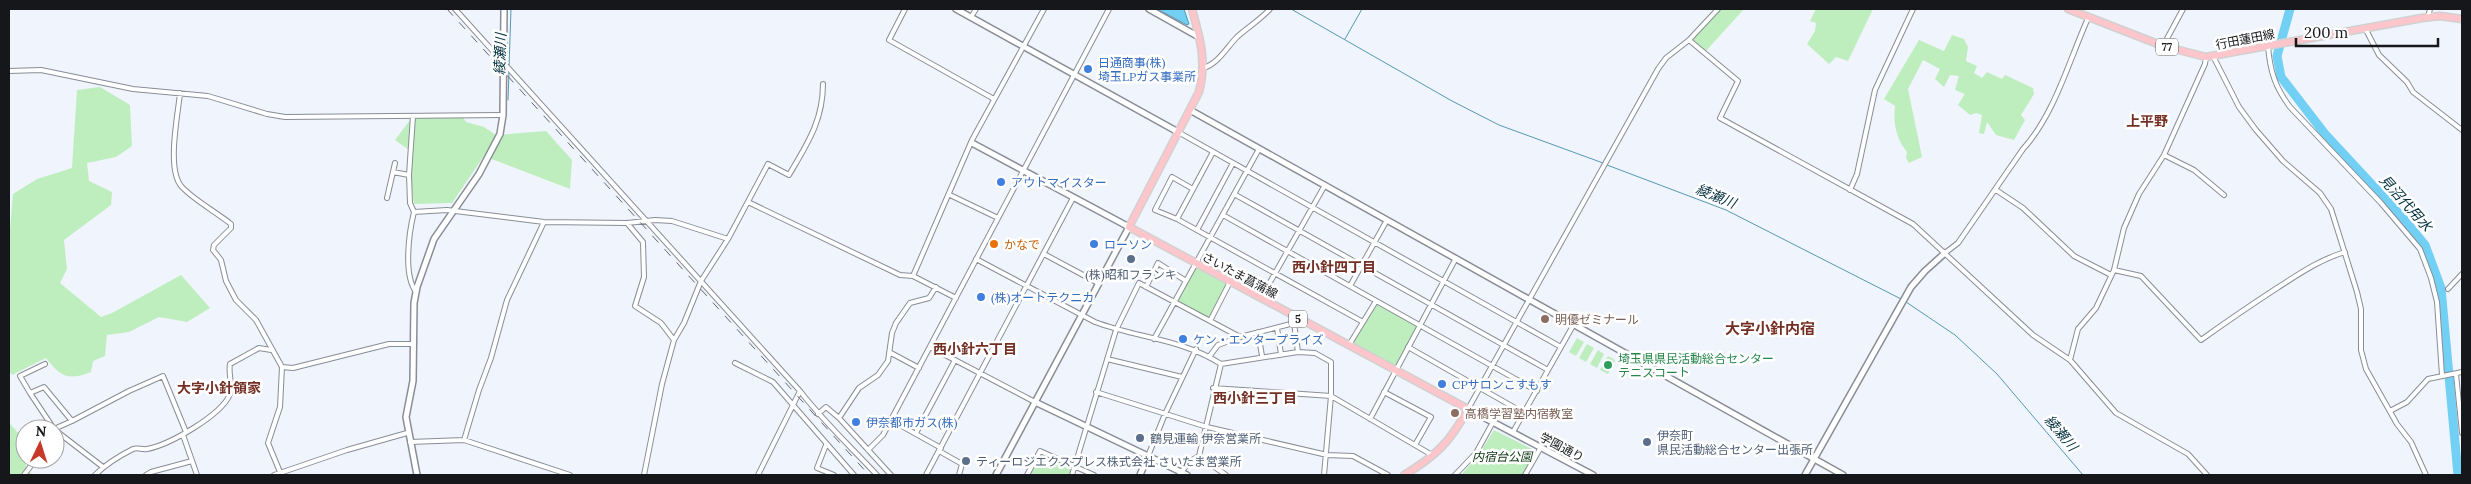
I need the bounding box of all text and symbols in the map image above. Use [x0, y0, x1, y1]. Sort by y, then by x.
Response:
scale bar [2296, 15, 2438, 47]
text: 200 m [2304, 23, 2348, 42]
street label: 行田蓮田線 [2214, 26, 2276, 52]
water label: 綾瀬川 [490, 31, 510, 75]
road number: 77 [2156, 38, 2178, 56]
place label: 日通商事(株) 埼玉LPガス事業所 [1098, 55, 1196, 84]
marker: 日通商事(株) 埼玉LPガス事業所 [1082, 63, 1094, 75]
district label: 上平野 [2126, 112, 2168, 130]
water label: 見沼代用水 [2376, 171, 2437, 237]
place label: アウトマイスター [1011, 175, 1107, 190]
marker: アウトマイスター [995, 176, 1007, 188]
water label: 綾瀬川 [1693, 180, 1741, 213]
place label: かなで [1004, 237, 1040, 252]
place label: ローソン [1104, 237, 1152, 252]
marker: かなで [988, 238, 1000, 250]
marker: ローソン [1088, 238, 1100, 250]
street label: さいたま菖蒲線 [1200, 249, 1280, 301]
marker: (株)昭和フランキ [1125, 253, 1137, 265]
district label: 西小針四丁目 [1292, 258, 1376, 276]
place label: (株)昭和フランキ [1085, 267, 1177, 283]
place label: (株)オートテクニカ [991, 290, 1094, 306]
marker: (株)オートテクニカ [975, 291, 987, 303]
road number: 5 [1289, 310, 1307, 328]
place label: 明優ゼミナール [1555, 312, 1639, 327]
marker: 明優ゼミナール [1539, 313, 1551, 325]
district label: 大字小針内宿 [1725, 319, 1815, 338]
place label: ケン・エンタープライズ [1193, 332, 1324, 347]
marker: ケン・エンタープライズ [1177, 333, 1189, 345]
district label: 西小針六丁目 [933, 340, 1017, 358]
place label: 埼玉県県民活動総合センター テニスコート [1618, 351, 1774, 380]
marker: 埼玉県県民活動総合センター テニスコート [1602, 359, 1614, 371]
place label: CPサロンこすもす [1452, 377, 1551, 392]
marker: CPサロンこすもす [1436, 378, 1448, 390]
district label: 大字小針領家 [177, 379, 261, 397]
district label: 西小針三丁目 [1213, 389, 1297, 407]
place label: 高橋学習塾内宿教室 [1465, 406, 1573, 421]
marker: 高橋学習塾内宿教室 [1449, 407, 1461, 419]
water label: 綾瀬川 [2041, 411, 2083, 456]
place label: 伊奈都市ガス(株) [866, 415, 958, 431]
marker: 伊奈都市ガス(株) [850, 416, 862, 428]
north arrow [15, 419, 65, 469]
text: N [35, 422, 47, 440]
place label: 伊奈町 県民活動総合センター出張所 [1657, 428, 1813, 457]
street label: 学園通り [1537, 429, 1587, 465]
place label: 鶴見運輸 伊奈営業所 [1150, 431, 1261, 446]
marker: 鶴見運輸 伊奈営業所 [1134, 432, 1146, 444]
marker: 伊奈町 県民活動総合センター出張所 [1641, 436, 1653, 448]
park label: 内宿台公園 [1472, 449, 1534, 464]
place label: ティーロジエクスプレス株式会社 さいたま営業所 [976, 454, 1242, 469]
marker: ティーロジエクスプレス株式会社 さいたま営業所 [960, 455, 972, 467]

